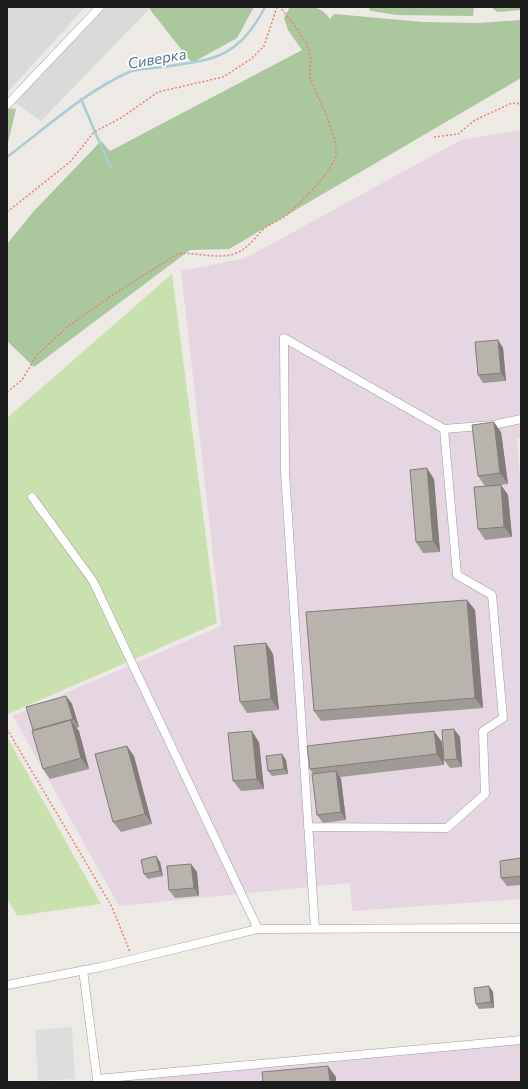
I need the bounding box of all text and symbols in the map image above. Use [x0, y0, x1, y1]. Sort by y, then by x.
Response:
water label: Сиверка [126, 44, 188, 72]

